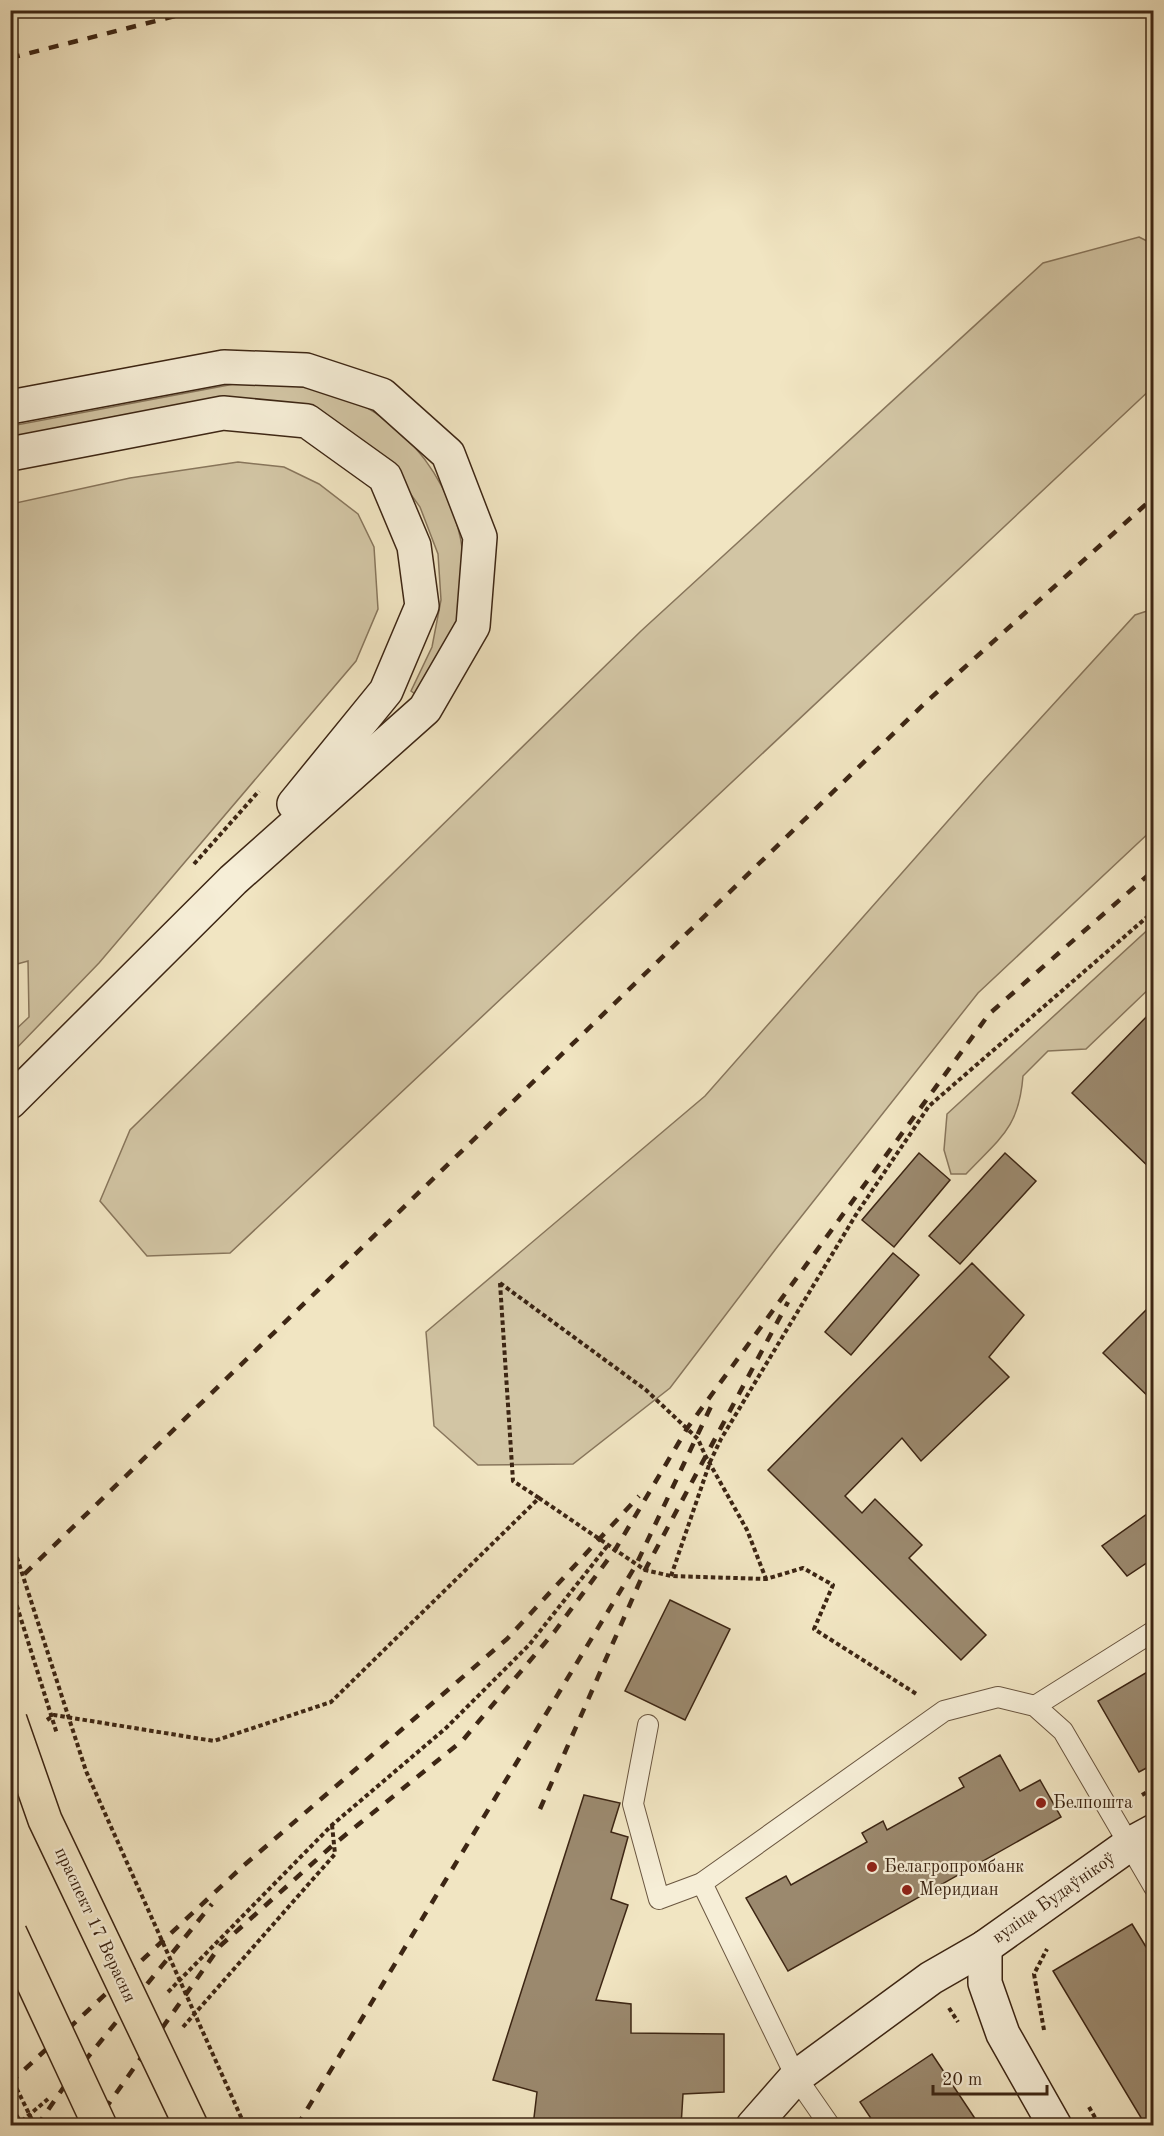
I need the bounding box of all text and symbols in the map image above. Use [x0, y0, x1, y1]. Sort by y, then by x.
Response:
place label: Белпошта [1053, 1794, 1133, 1812]
marker: Белпошта [1034, 1796, 1048, 1810]
street label: праспект 17 Верасня [51, 1845, 139, 2005]
street label: вуліца Будаўнікоў [989, 1849, 1119, 1947]
place label: Белагропромбанк [884, 1858, 1024, 1876]
marker: Белагропромбанк [865, 1860, 879, 1874]
place label: Меридиан [919, 1881, 999, 1899]
marker: Меридиан [900, 1883, 914, 1897]
scale bar [933, 2058, 1047, 2096]
text: 20 m [942, 2071, 982, 2089]

